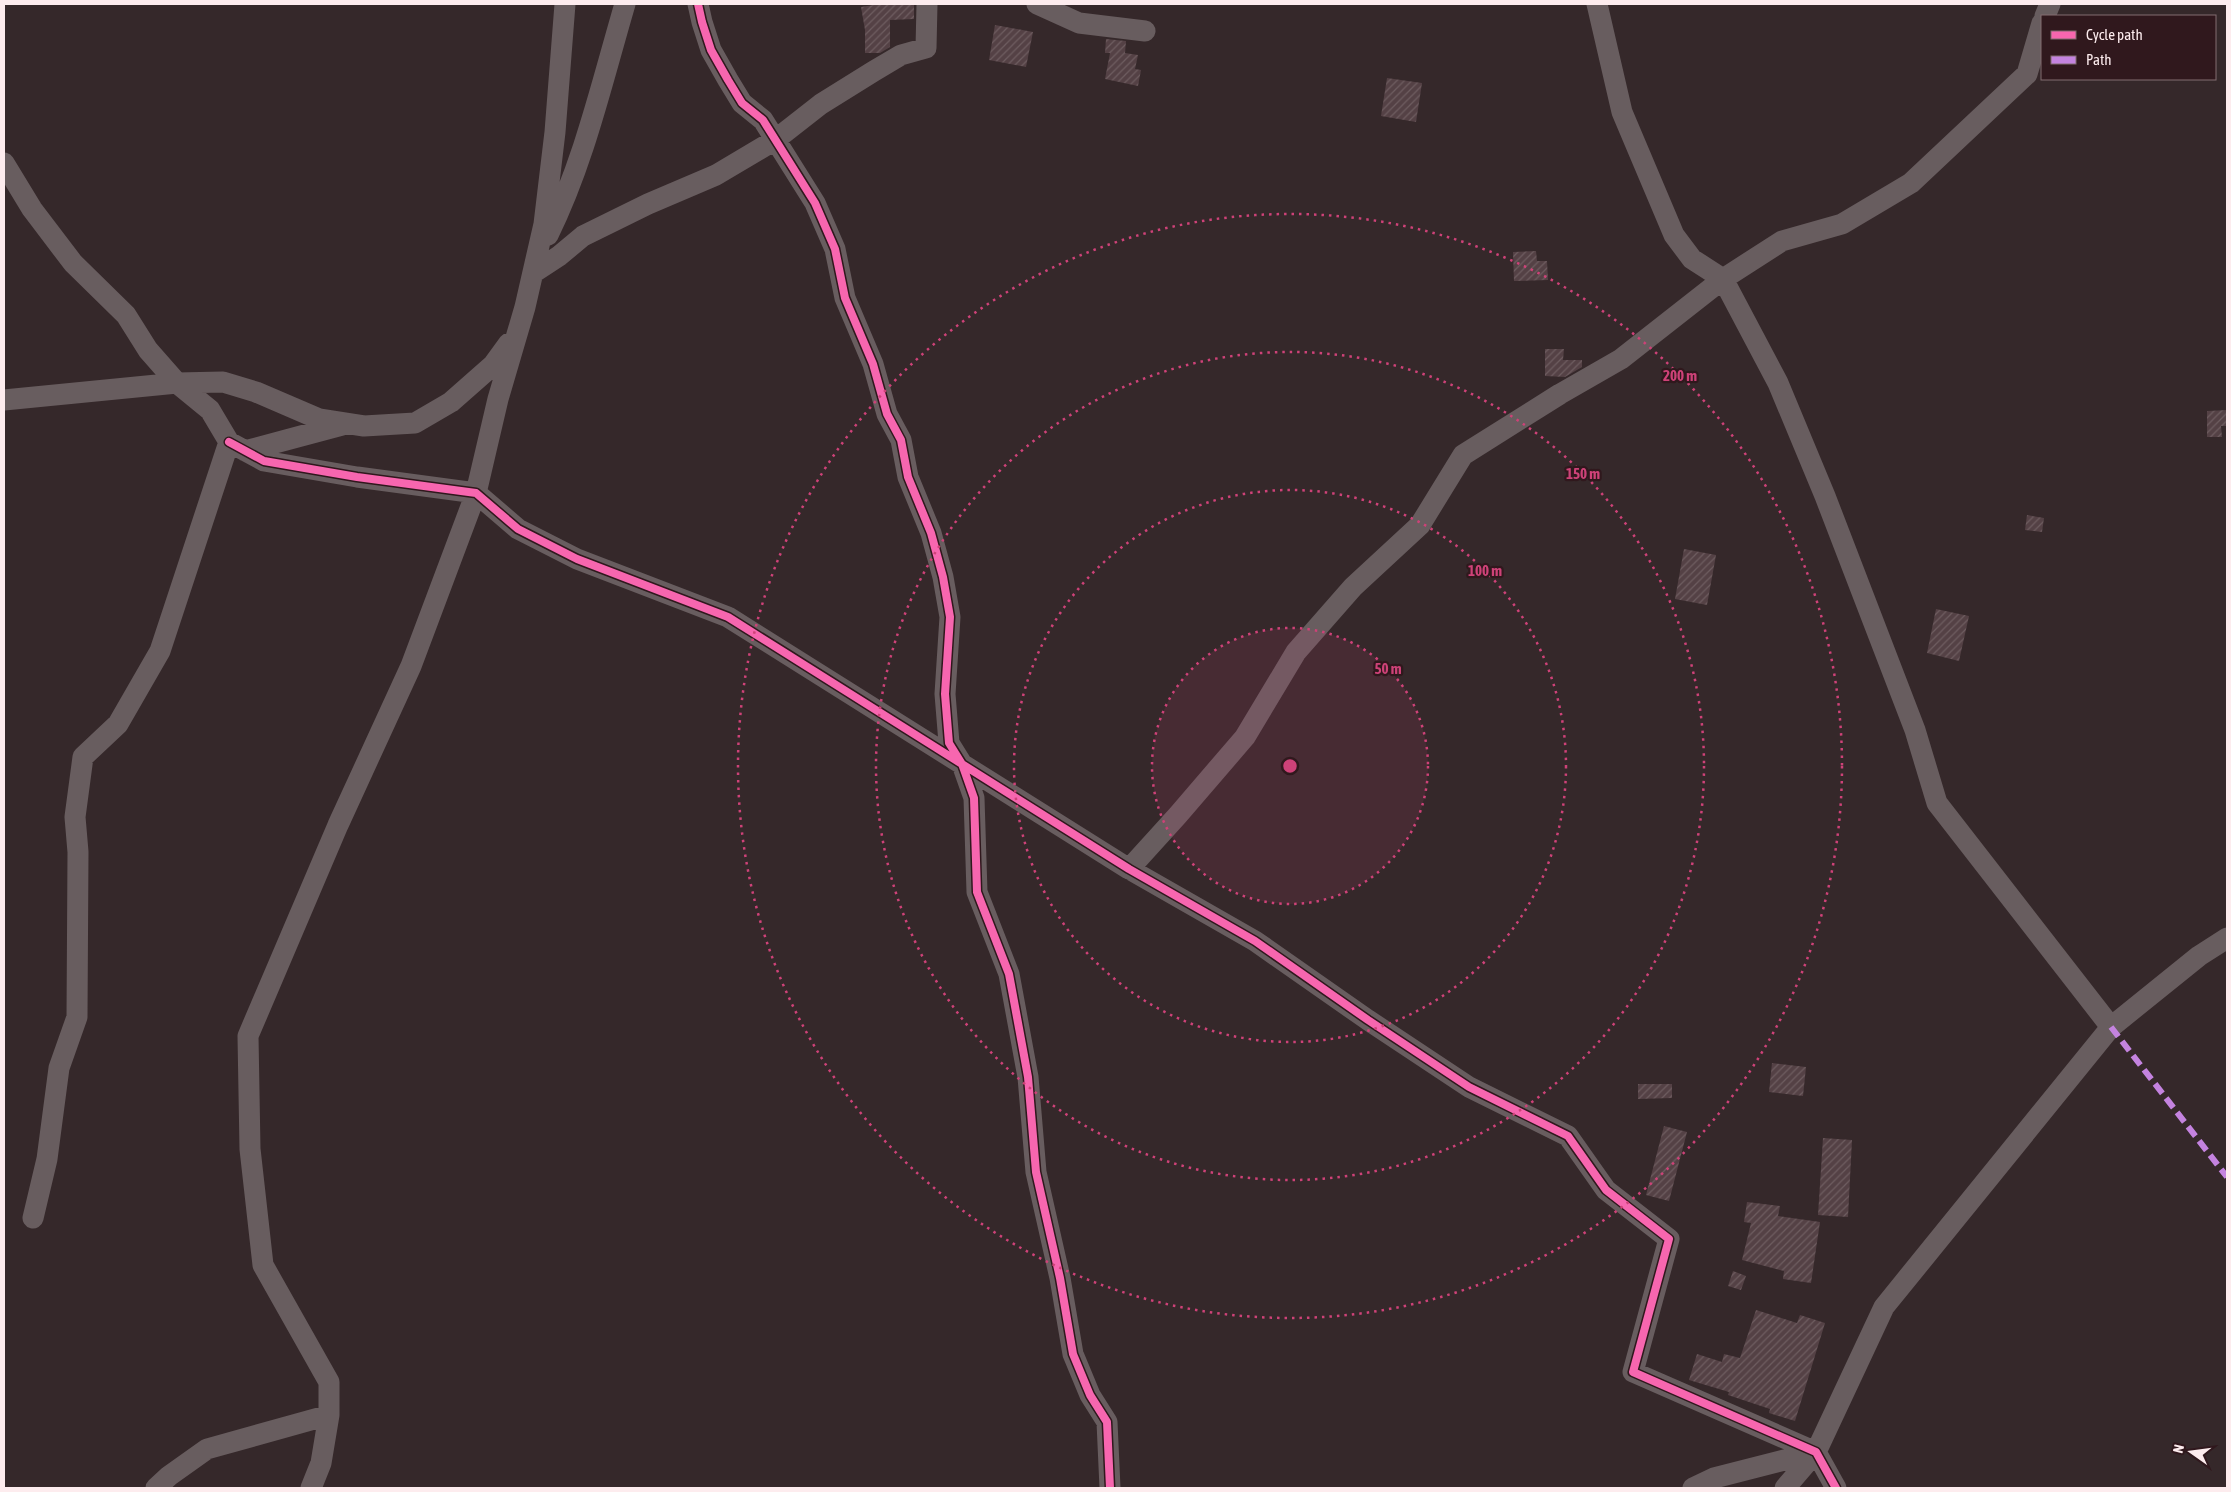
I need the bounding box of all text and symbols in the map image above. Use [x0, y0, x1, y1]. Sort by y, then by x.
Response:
legend [2041, 15, 2216, 80]
text: Cycle path [2086, 26, 2143, 43]
text: Path [2086, 51, 2112, 68]
text: 200 m [1663, 367, 1697, 384]
text: 150 m [1566, 465, 1600, 482]
text: 100 m [1468, 562, 1502, 579]
text: 50 m [1375, 660, 1402, 677]
centre of rings [1281, 757, 1299, 775]
north arrow [2166, 1427, 2216, 1477]
text: N [2170, 1443, 2187, 1455]

